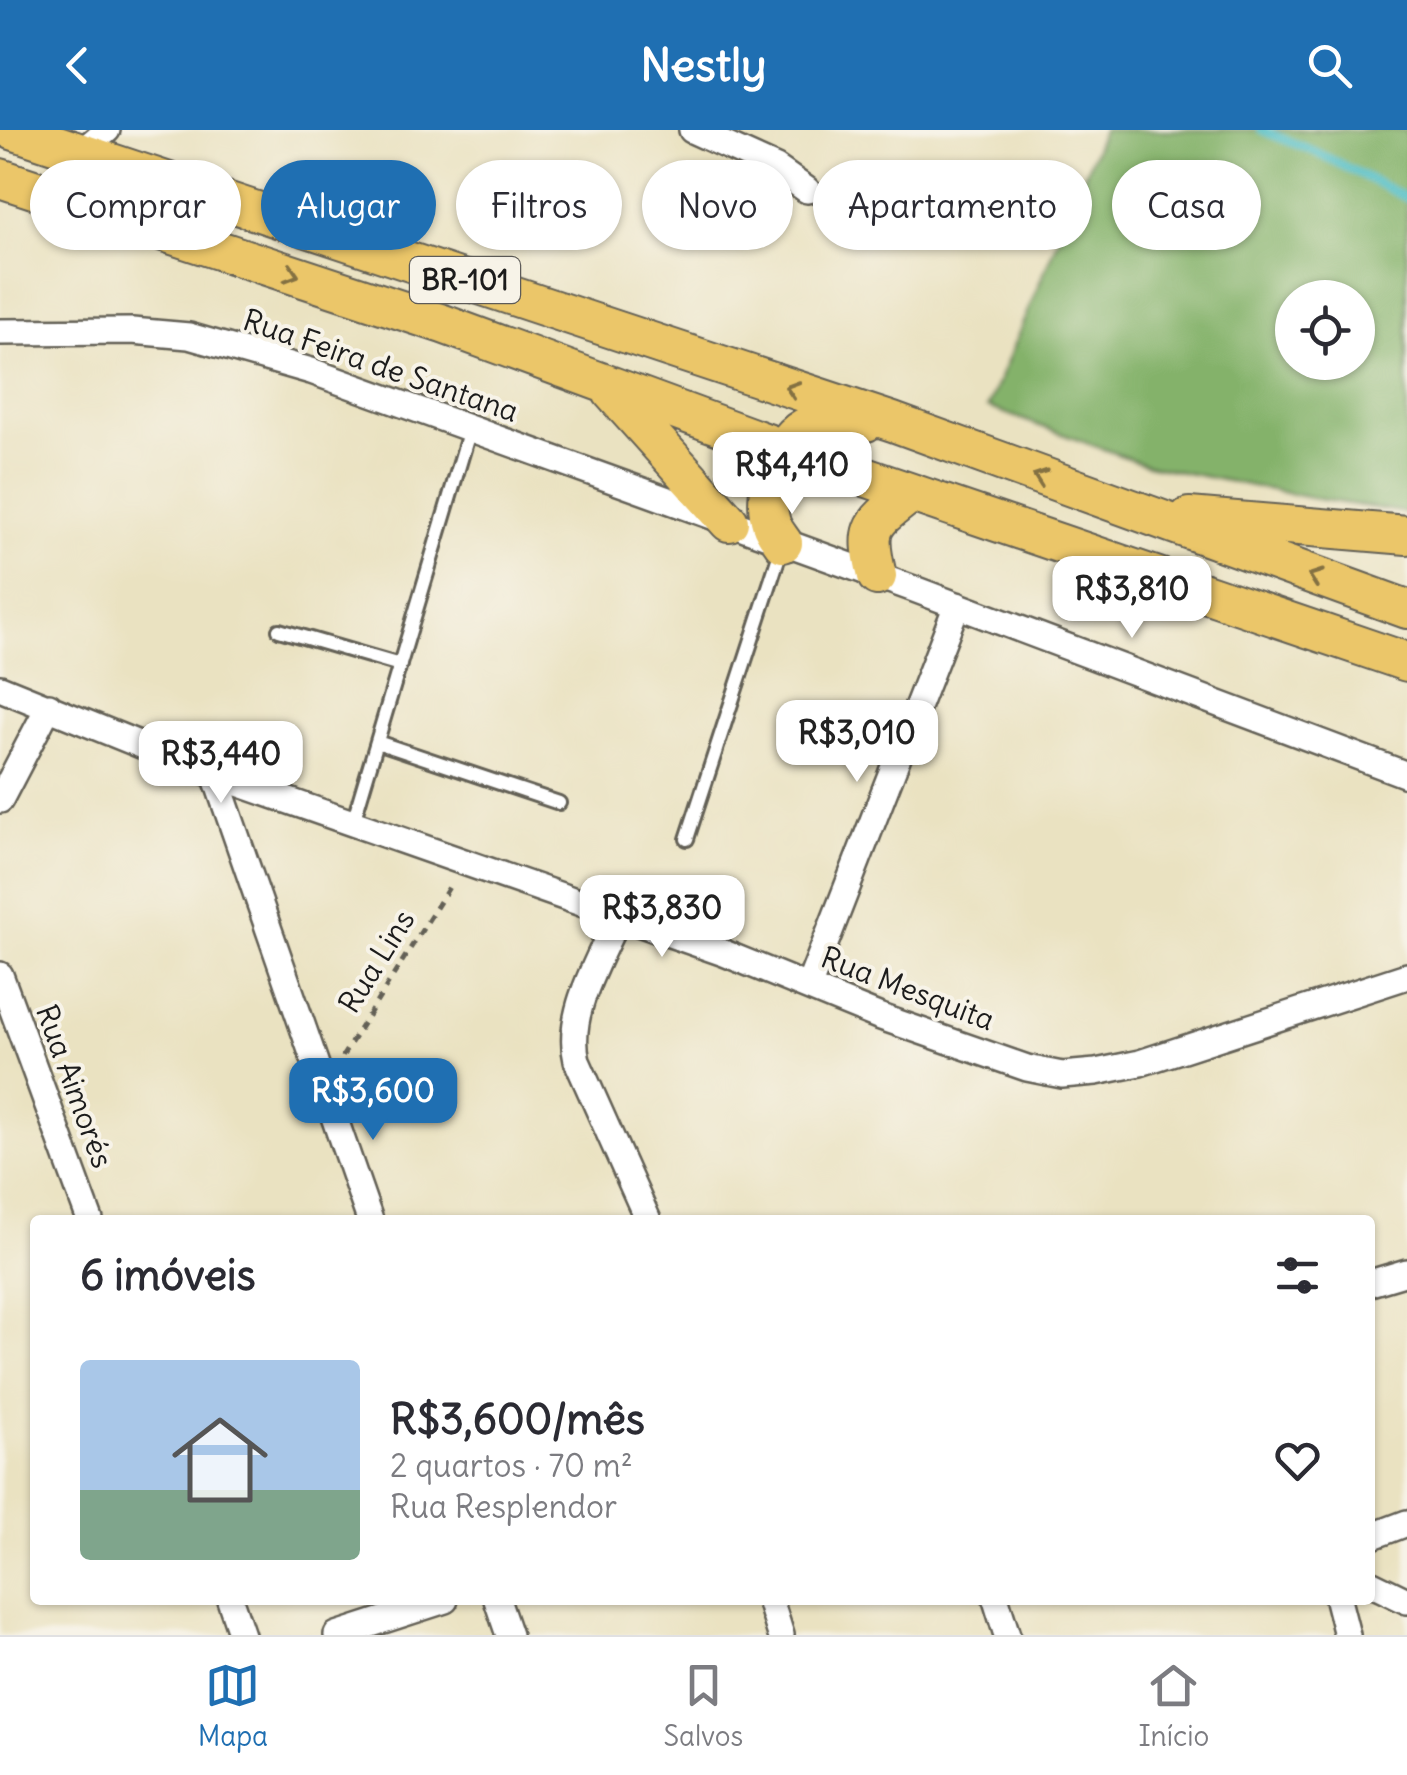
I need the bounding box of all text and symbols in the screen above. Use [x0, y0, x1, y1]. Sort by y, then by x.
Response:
text: Nestly [640, 37, 767, 93]
icon: back [50, 38, 105, 93]
icon: search [1302, 38, 1357, 93]
chip: Comprar [30, 160, 241, 250]
chip: Alugar [261, 160, 436, 250]
chip: Filtros [456, 160, 622, 250]
chip: Novo [642, 160, 793, 250]
chip: Apartamento [813, 160, 1092, 250]
chip: Casa [1112, 160, 1261, 250]
road number: BR-101 [410, 257, 520, 303]
one-way arrow [283, 262, 300, 282]
map controls [1275, 280, 1375, 380]
button: locate [1275, 280, 1375, 380]
street label: Rua Feira de Santana [238, 300, 524, 430]
one-way arrow [784, 380, 801, 400]
pin: R$4,410 [700, 432, 884, 517]
text: R$4,410 [735, 444, 849, 485]
one-way arrow [1033, 468, 1050, 489]
pin: R$3,810 [1040, 556, 1224, 641]
text: R$3,810 [1074, 568, 1190, 609]
one-way arrow [1308, 568, 1325, 588]
pin: R$3,010 [765, 700, 949, 785]
text: R$3,010 [798, 712, 916, 753]
pin: R$3,440 [129, 721, 313, 806]
text: R$3,440 [161, 733, 281, 774]
pin: R$3,830 [570, 875, 754, 960]
text: R$3,830 [602, 887, 722, 928]
street label: Rua Lins [330, 902, 422, 1020]
street label: Rua Mesquita [816, 938, 1000, 1038]
street label: Rua Aimorés [28, 999, 122, 1173]
pin: R$3,600 [281, 1058, 465, 1143]
text: R$3,600 [311, 1070, 435, 1111]
icon: filters [1270, 1248, 1325, 1303]
text: 6 imóveis [80, 1249, 256, 1301]
text: R$3,600/mês [390, 1393, 645, 1445]
icon: home [160, 1400, 280, 1520]
icon: heart [1270, 1433, 1325, 1488]
text: 2 quartos · 70 m² [390, 1445, 633, 1486]
text: Rua Resplendor [390, 1486, 617, 1527]
tab: Mapa [198, 1658, 268, 1754]
tab: Salvos [663, 1658, 743, 1754]
tab: Início [1139, 1658, 1209, 1754]

